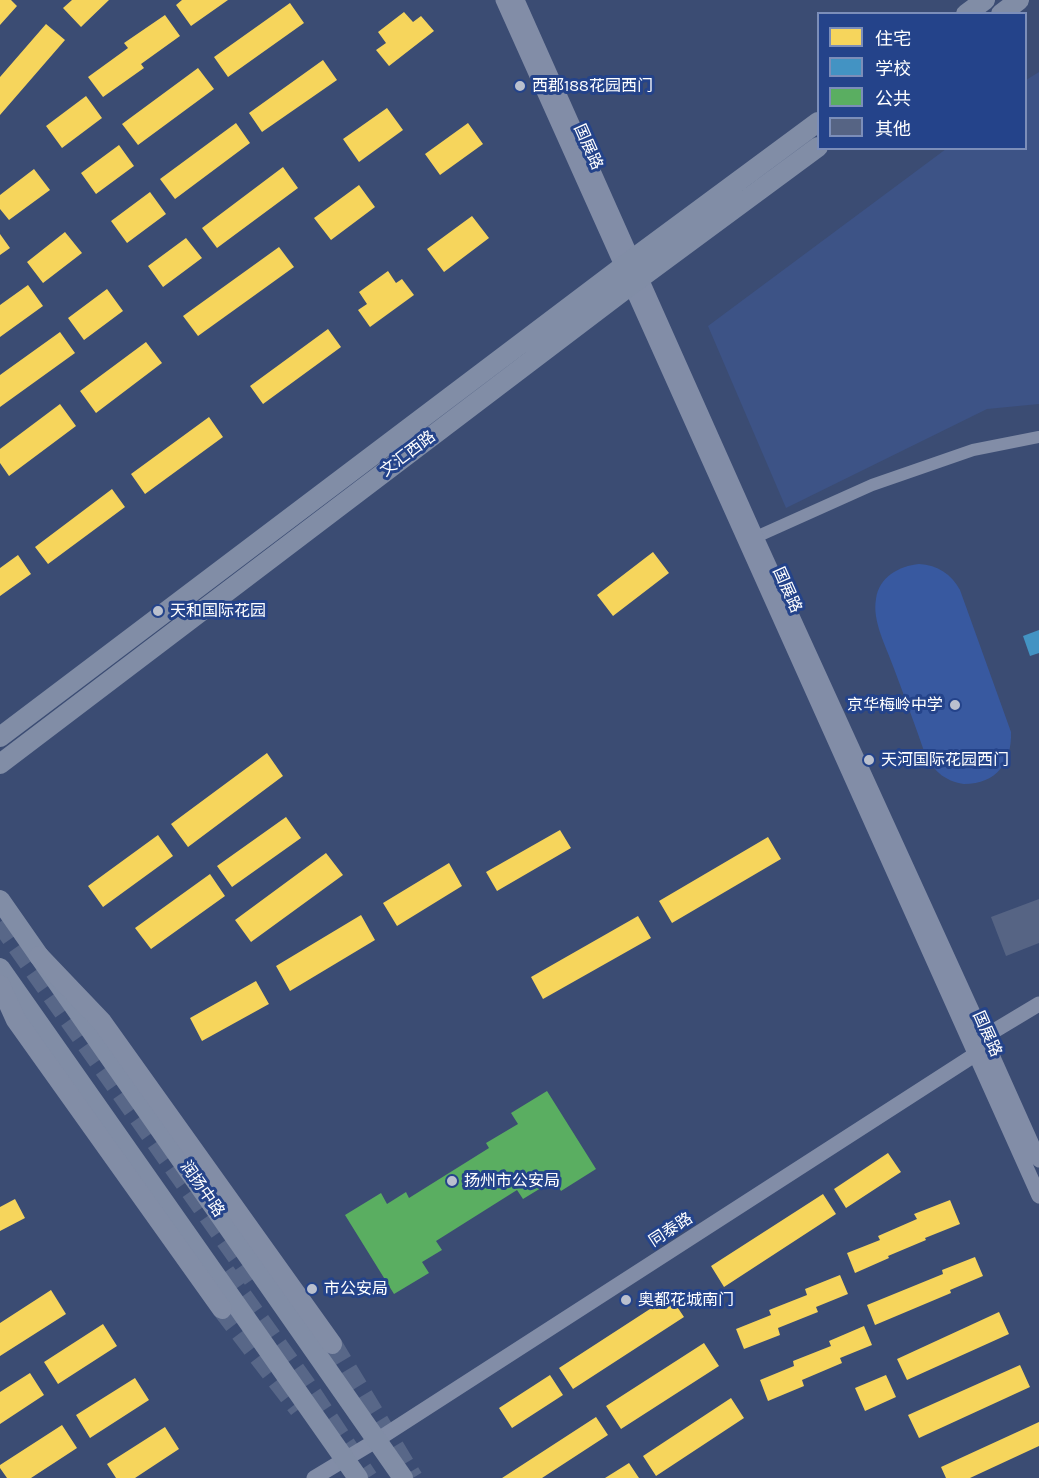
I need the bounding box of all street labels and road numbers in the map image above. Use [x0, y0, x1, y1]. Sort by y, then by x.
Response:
street label: 国展路 [569, 121, 607, 173]
street label: 文汇西路 [377, 427, 439, 481]
street label: 国展路 [768, 564, 806, 616]
street label: 国展路 [968, 1008, 1006, 1060]
street label: 润扬中路 [176, 1157, 228, 1221]
street label: 同泰路 [646, 1209, 696, 1251]

